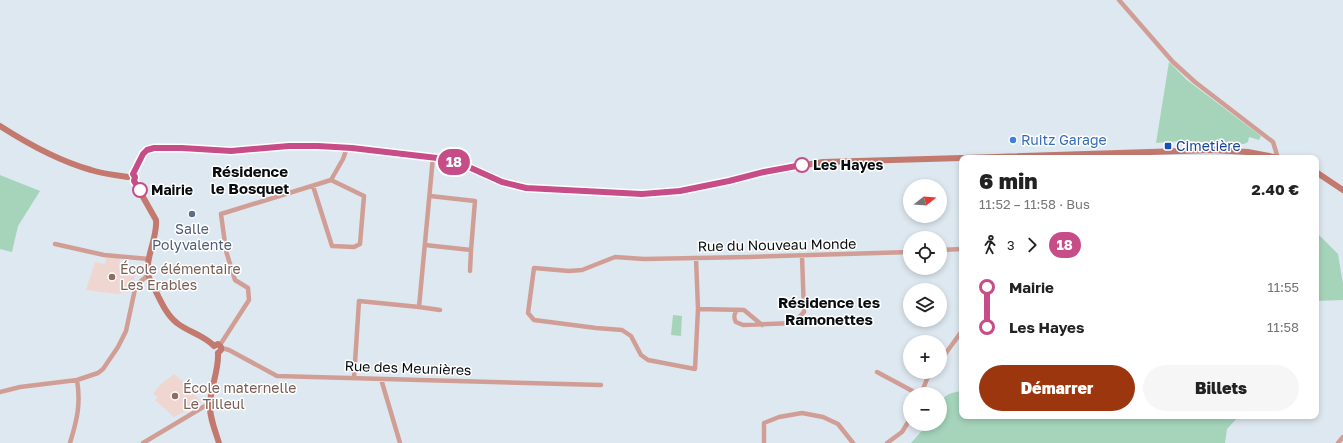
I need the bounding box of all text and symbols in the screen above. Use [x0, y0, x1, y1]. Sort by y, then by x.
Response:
place label: Ruitz Garage [1021, 131, 1107, 148]
marker: Ruitz Garage [1008, 135, 1018, 145]
place label: Cimetière [1176, 137, 1241, 154]
marker: Cimetière [1163, 141, 1173, 151]
line badge: 18 [436, 149, 472, 175]
text: 18 [446, 153, 462, 170]
place label: Les Hayes [813, 156, 884, 173]
marker: Les Hayes [794, 157, 810, 173]
district label: Résidence le Bosquet [211, 162, 289, 197]
text: 6 min [979, 167, 1038, 194]
north arrow [903, 179, 947, 223]
map controls [903, 179, 947, 431]
text: 2.40 € [1252, 180, 1299, 198]
place label: Mairie [151, 181, 193, 198]
marker: Mairie [132, 182, 148, 198]
text: 11:52 – 11:58 · Bus [979, 196, 1090, 212]
marker: Salle Polyvalente [187, 209, 197, 219]
place label: Salle Polyvalente [152, 220, 232, 253]
button: locate [903, 231, 947, 275]
icon: walk [979, 234, 1001, 256]
icon: forward [1021, 234, 1043, 256]
street label: Rue du Nouveau Monde [697, 235, 857, 254]
text: 18 [1057, 236, 1073, 253]
text: 3 [1007, 237, 1015, 253]
place label: École élémentaire Les Erables [120, 260, 241, 293]
marker: École élémentaire Les Erables [107, 272, 117, 282]
text: Mairie [1009, 278, 1054, 296]
text: 11:55 [1267, 279, 1299, 295]
button: layers [903, 283, 947, 327]
district label: Résidence les Ramonettes [778, 293, 880, 328]
text: Les Hayes [1009, 318, 1084, 336]
text: 11:58 [1267, 319, 1299, 335]
button: + [903, 335, 947, 379]
street label: Rue des Meunières [344, 357, 472, 378]
button: Démarrer [979, 365, 1135, 411]
button: Billets [1143, 365, 1299, 411]
place label: École maternelle Le Tilleul [183, 379, 296, 412]
button: − [903, 387, 947, 431]
marker: École maternelle Le Tilleul [170, 391, 180, 401]

